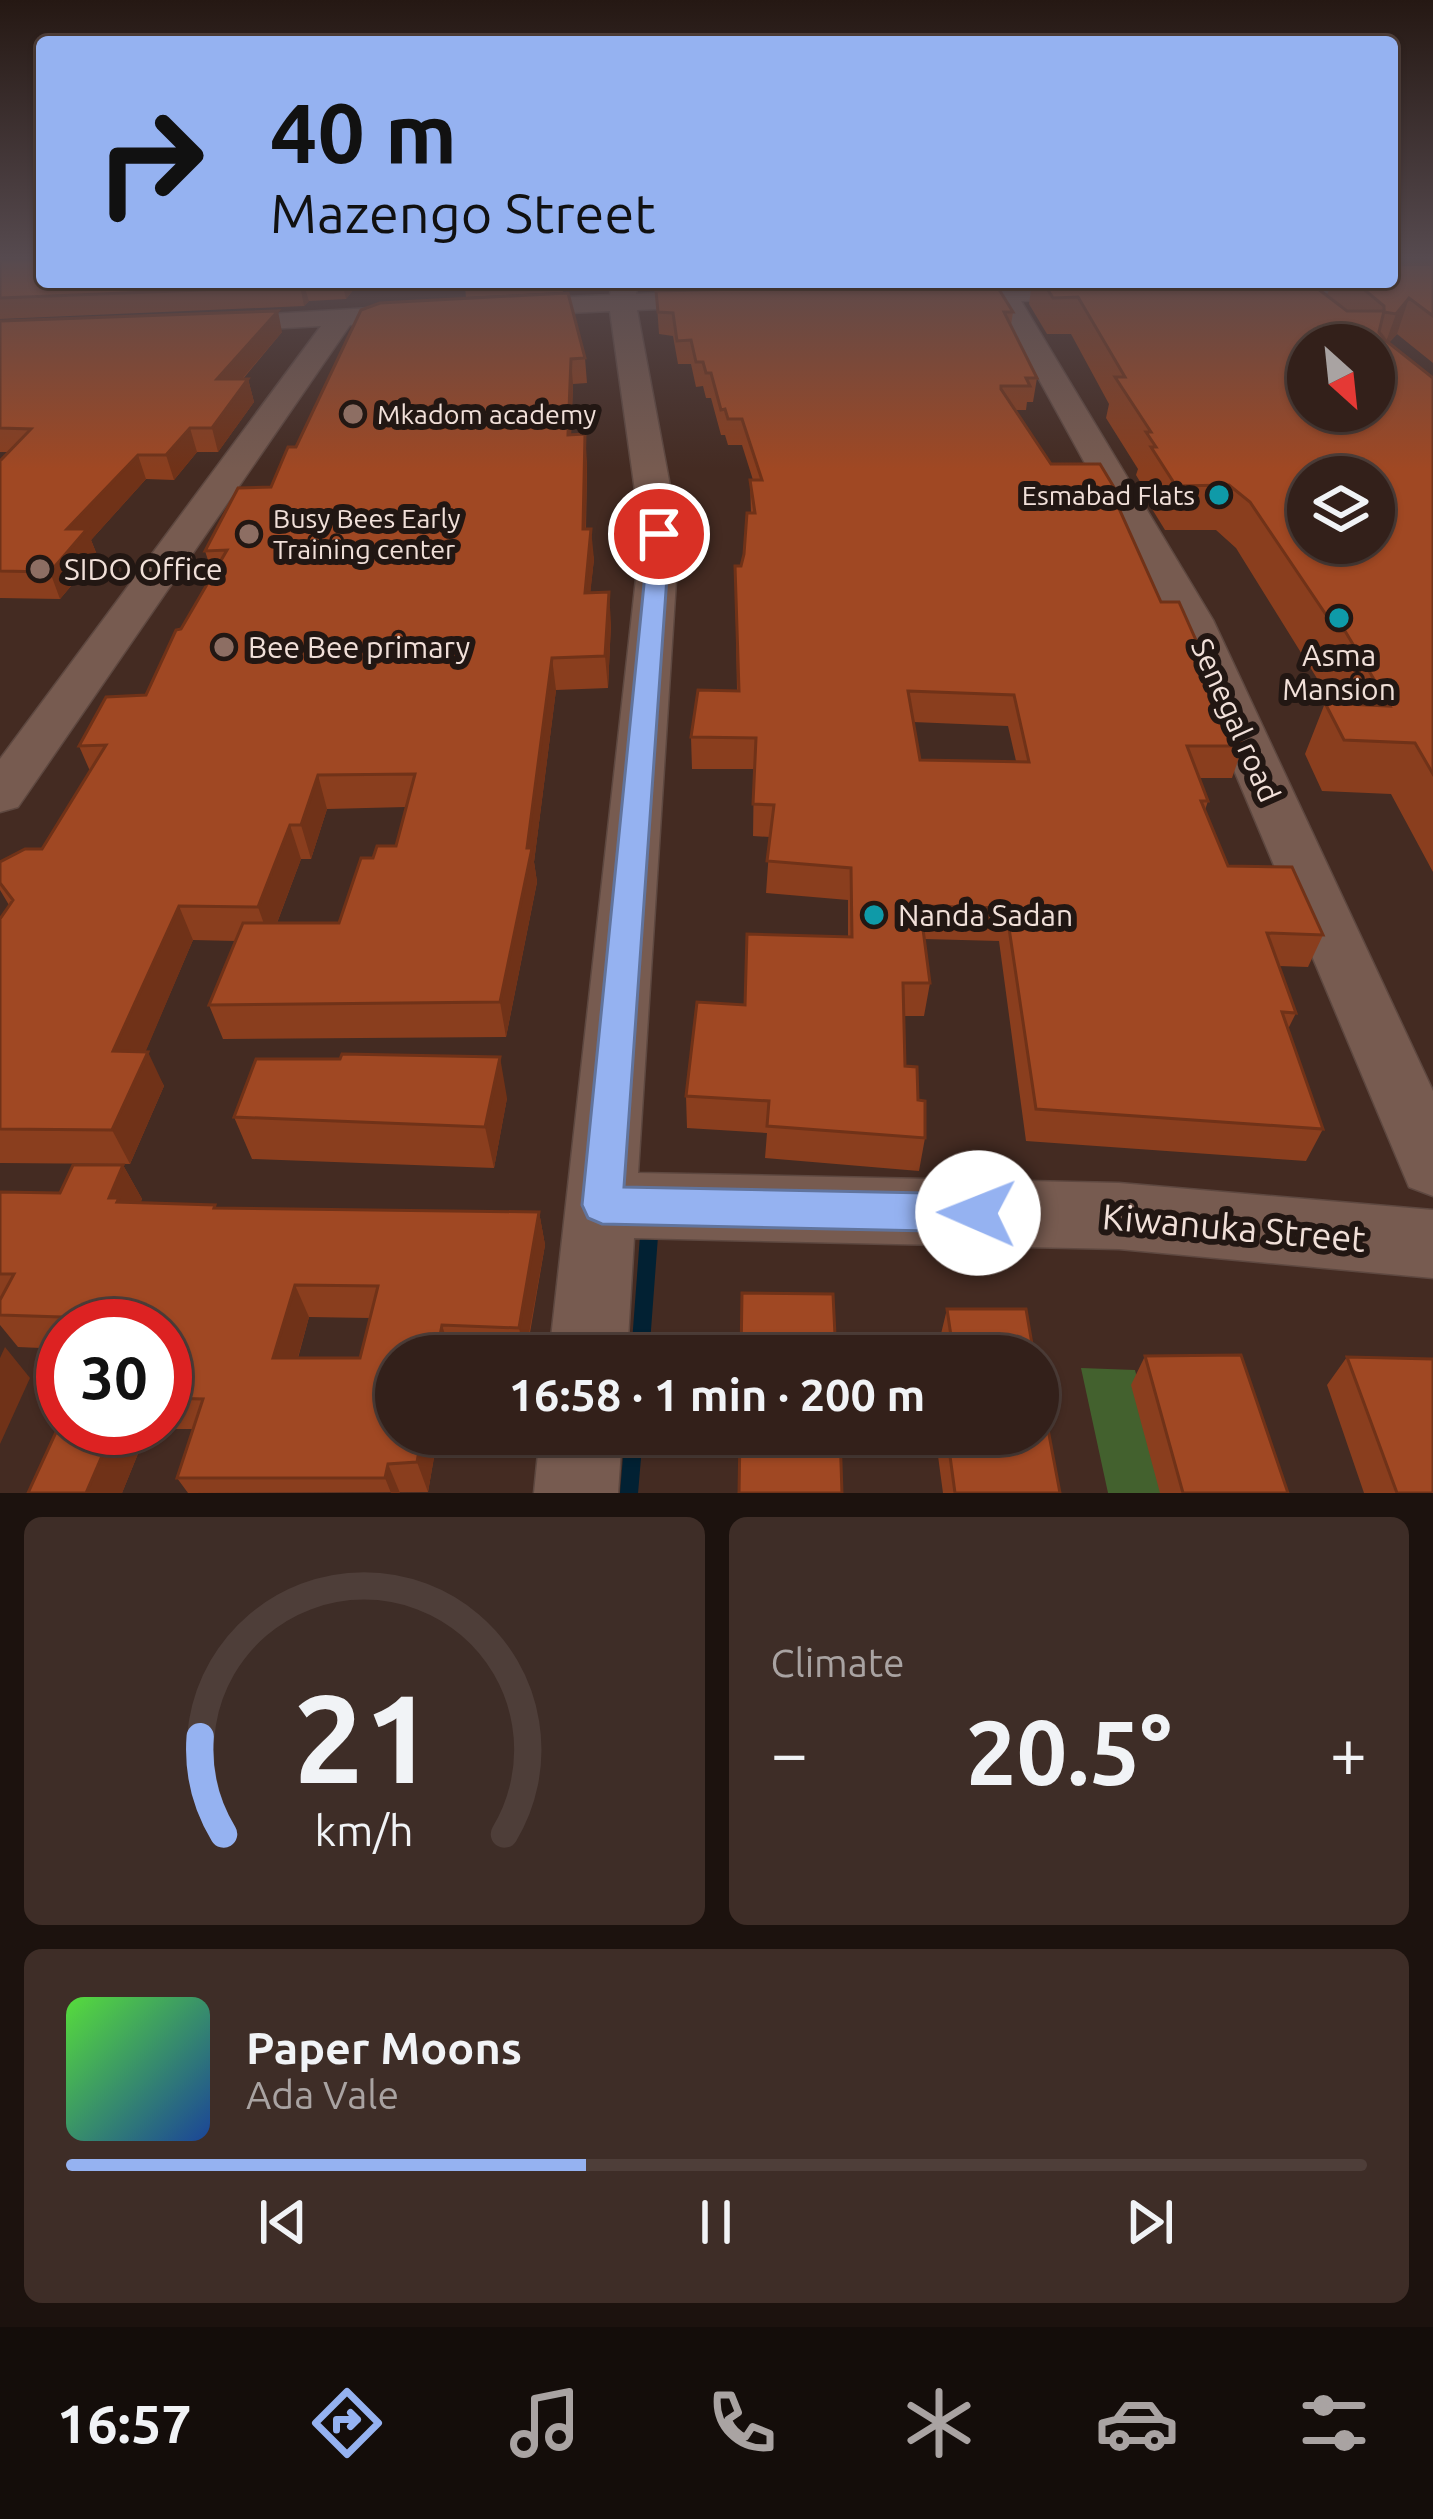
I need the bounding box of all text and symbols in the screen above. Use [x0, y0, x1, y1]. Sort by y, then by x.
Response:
icon: right [72, 84, 228, 240]
text: 40 m [270, 85, 457, 179]
text: Mazengo Street [270, 183, 655, 243]
north arrow [1287, 324, 1395, 432]
map controls [1287, 324, 1395, 564]
place label: Mkadom academy [377, 399, 596, 429]
marker: Mkadom academy [340, 401, 366, 427]
button: layers [1287, 456, 1395, 564]
place label: Esmabad Flats [1022, 480, 1195, 510]
marker: Esmabad Flats [1206, 482, 1232, 508]
pin [608, 483, 710, 585]
icon: arrive [626, 501, 692, 567]
place label: Busy Bees Early Training center [273, 503, 461, 564]
marker: Busy Bees Early Training center [236, 521, 262, 547]
place label: SIDO Office [64, 552, 223, 586]
marker: SIDO Office [27, 556, 53, 582]
marker: Asma Mansion [1326, 605, 1352, 631]
place label: Bee Bee primary [248, 630, 470, 664]
street label: Senegal road [1185, 633, 1287, 807]
marker: Bee Bee primary [211, 634, 237, 660]
place label: Asma Mansion [1282, 638, 1396, 706]
place label: Nanda Sadan [898, 898, 1073, 932]
marker: Nanda Sadan [861, 902, 887, 928]
position arrow [915, 1150, 1041, 1276]
street label: Kiwanuka Street [1101, 1195, 1367, 1259]
speed limit sign: 30 [36, 1299, 192, 1455]
text: 16:58 · 1 min · 200 m [509, 1369, 925, 1420]
text: Climate [771, 1641, 905, 1684]
text: 21 [294, 1667, 435, 1807]
text: 20.5° [966, 1701, 1172, 1802]
text: − [771, 1715, 808, 1789]
text: + [1330, 1715, 1367, 1789]
text: km/h [315, 1806, 414, 1854]
text: Paper Moons [246, 2022, 522, 2073]
text: Ada Vale [246, 2073, 399, 2116]
icon: previous [250, 2189, 316, 2255]
icon: pause [683, 2189, 749, 2255]
icon: next [1117, 2189, 1183, 2255]
icon: directions [305, 2381, 389, 2465]
icon: music [503, 2381, 587, 2465]
icon: phone [700, 2381, 784, 2465]
icon: climate [897, 2381, 981, 2465]
icon: car [1095, 2381, 1179, 2465]
icon: filters [1292, 2381, 1376, 2465]
text: 16:57 [57, 2393, 192, 2453]

